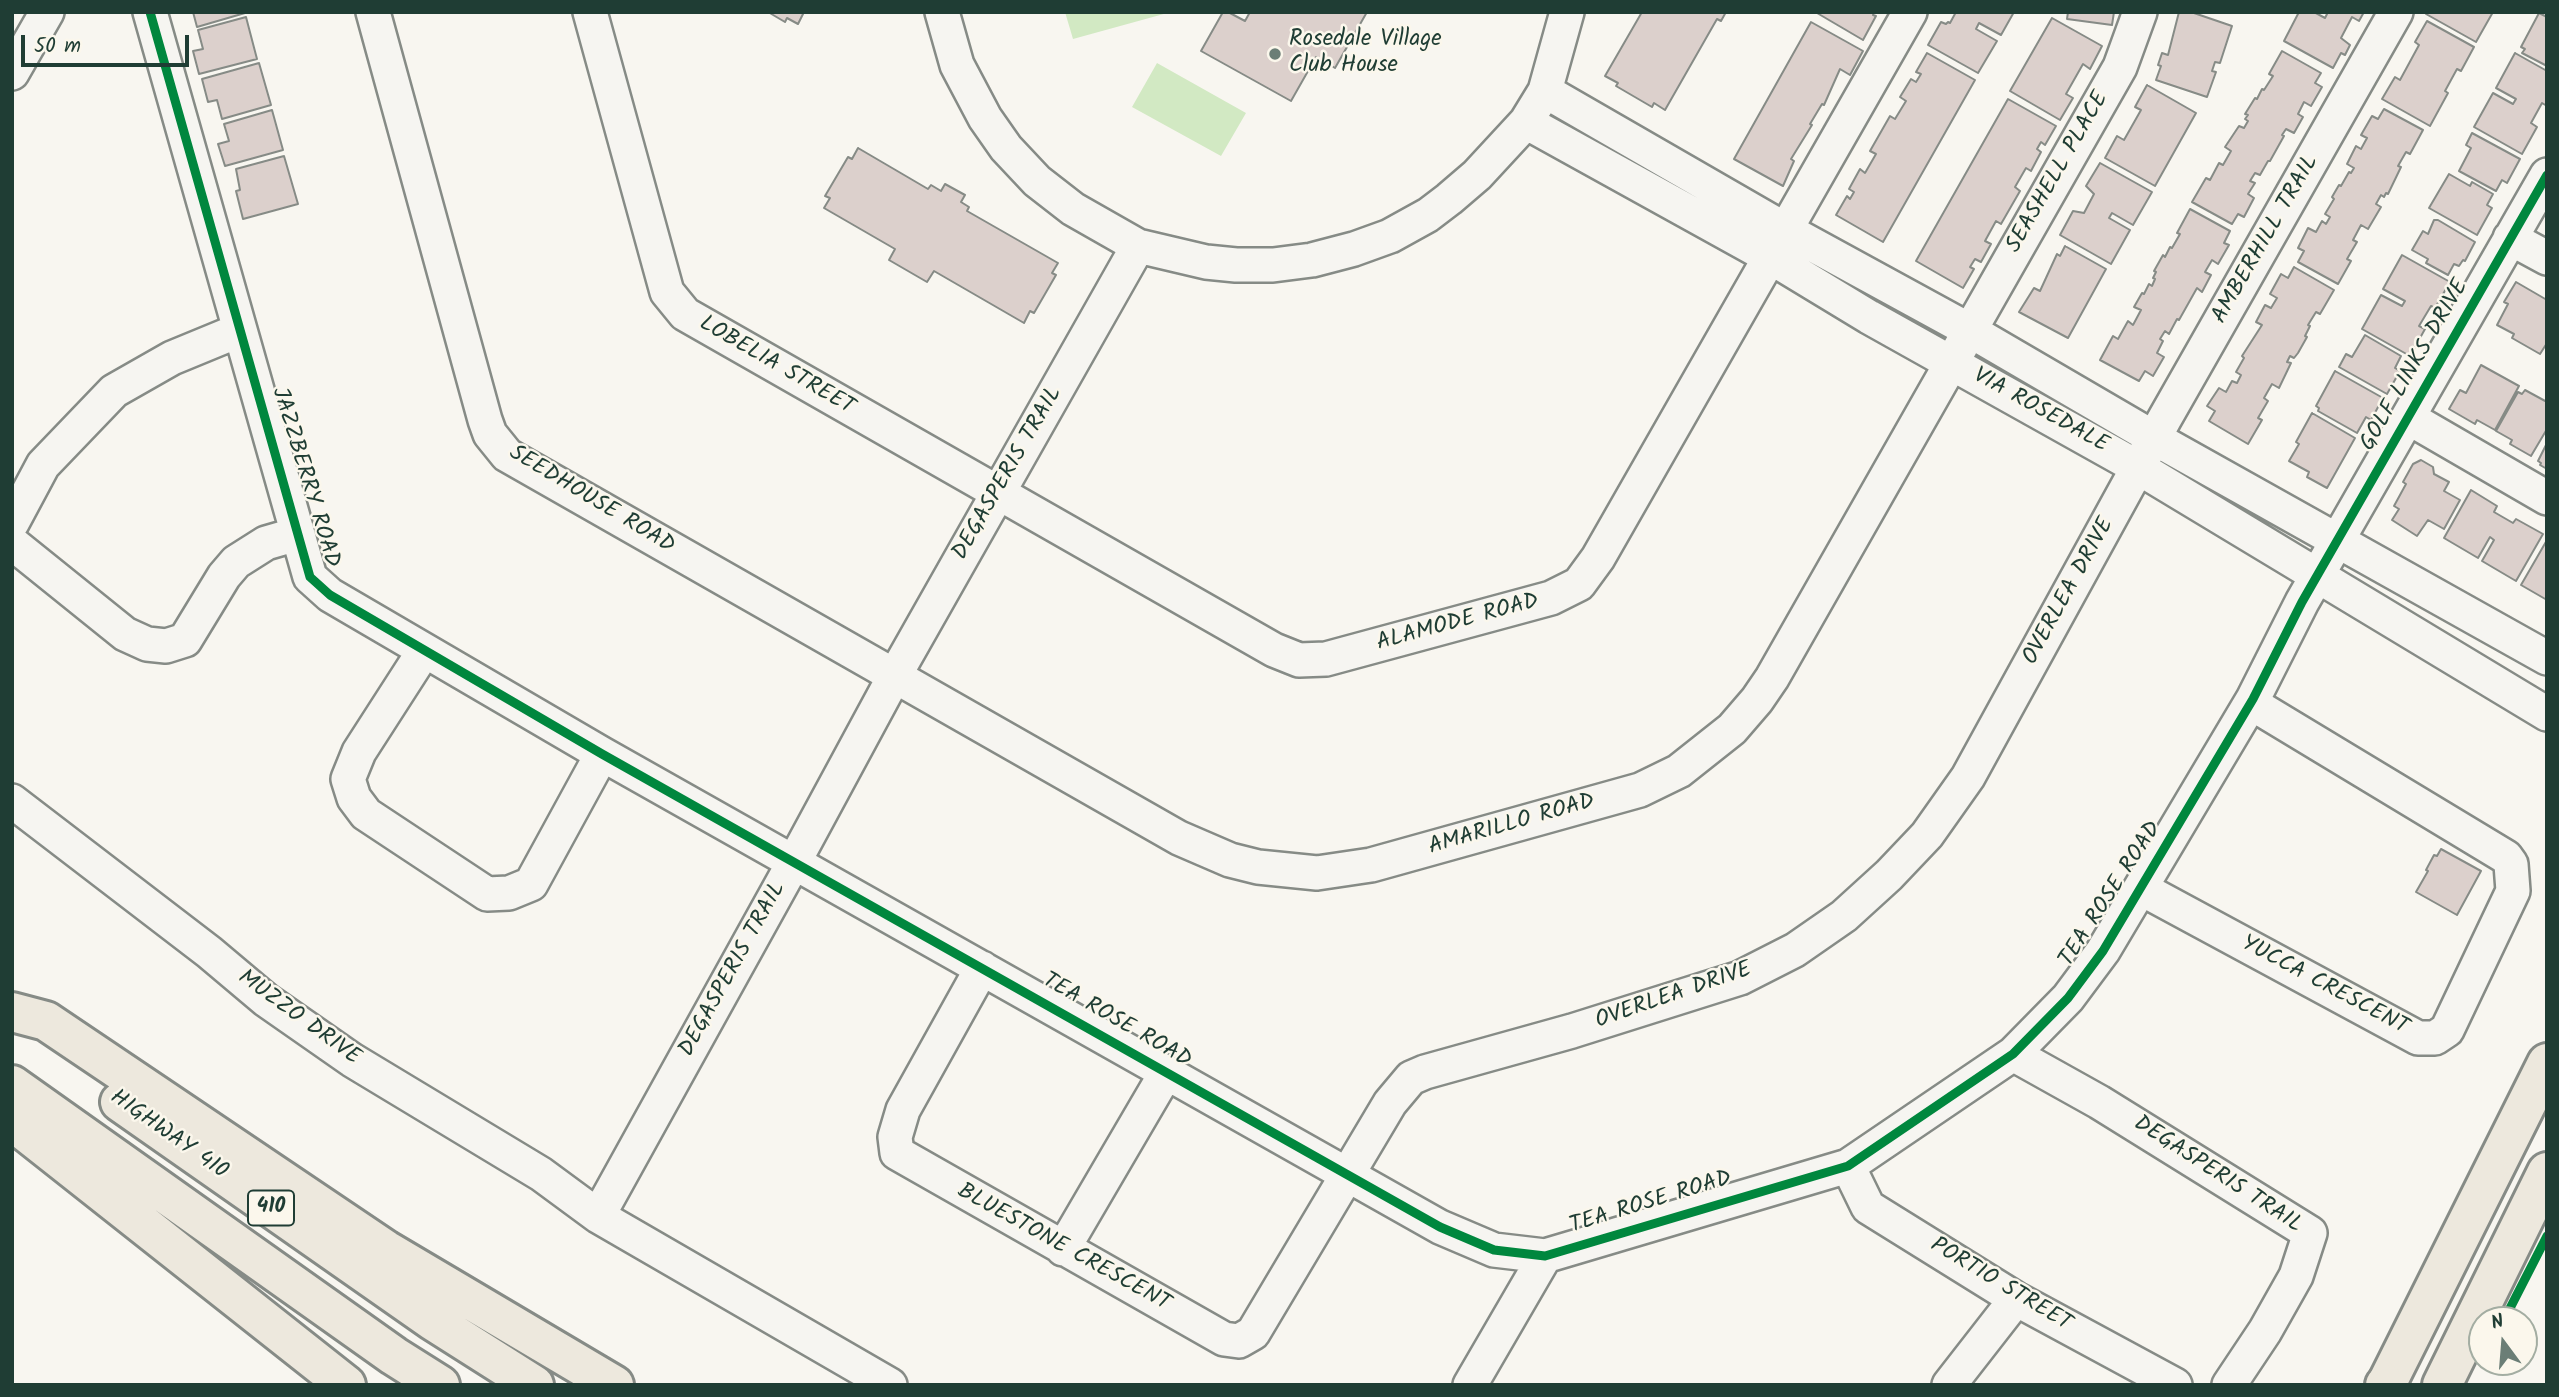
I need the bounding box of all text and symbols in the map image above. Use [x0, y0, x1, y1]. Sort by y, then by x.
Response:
scale bar [24, 21, 192, 65]
place label: Rosedale Village Club House [1289, 27, 1442, 81]
text: 50 m [34, 30, 81, 63]
marker: Rosedale Village Club House [1267, 46, 1283, 62]
street label: SEASHELL PLACE [2002, 88, 2116, 258]
street label: AMBERHILL TRAIL [2208, 151, 2326, 329]
street label: GOLF LINKS DRIVE [2356, 275, 2476, 457]
street label: LOBELIA STREET [693, 311, 859, 423]
street label: VIA ROSEDALE [1967, 363, 2113, 461]
street label: DEGASPERIS TRAIL [948, 382, 1070, 566]
street label: JAZZBERRY ROAD [263, 385, 345, 571]
street label: SEEDHOUSE ROAD [503, 441, 679, 561]
street label: OVERLEA DRIVE [2018, 514, 2122, 670]
street label: ALAMODE ROAD [1374, 589, 1542, 659]
street label: AMARILLO ROAD [1426, 789, 1598, 863]
street label: TEA ROSE ROAD [2055, 817, 2169, 973]
street label: DEGASPERIS TRAIL [674, 878, 794, 1062]
street label: YUCCA CRESCENT [2236, 931, 2412, 1043]
street label: OVERLEA DRIVE [1592, 957, 1756, 1037]
street label: MUZZO DRIVE [231, 965, 365, 1073]
street label: TEA ROSE ROAD [1036, 968, 1196, 1076]
street label: HIGHWAY 410 [104, 1085, 232, 1187]
street label: DEGASPERIS TRAIL [2127, 1111, 2307, 1241]
street label: TEA ROSE ROAD [1567, 1166, 1735, 1242]
street label: BLUESTONE CRESCENT [952, 1179, 1174, 1319]
road number: 410 [248, 1190, 294, 1226]
street label: PORTIO STREET [1924, 1233, 2076, 1339]
north arrow [2468, 1306, 2538, 1376]
text: N [2488, 1307, 2508, 1339]

